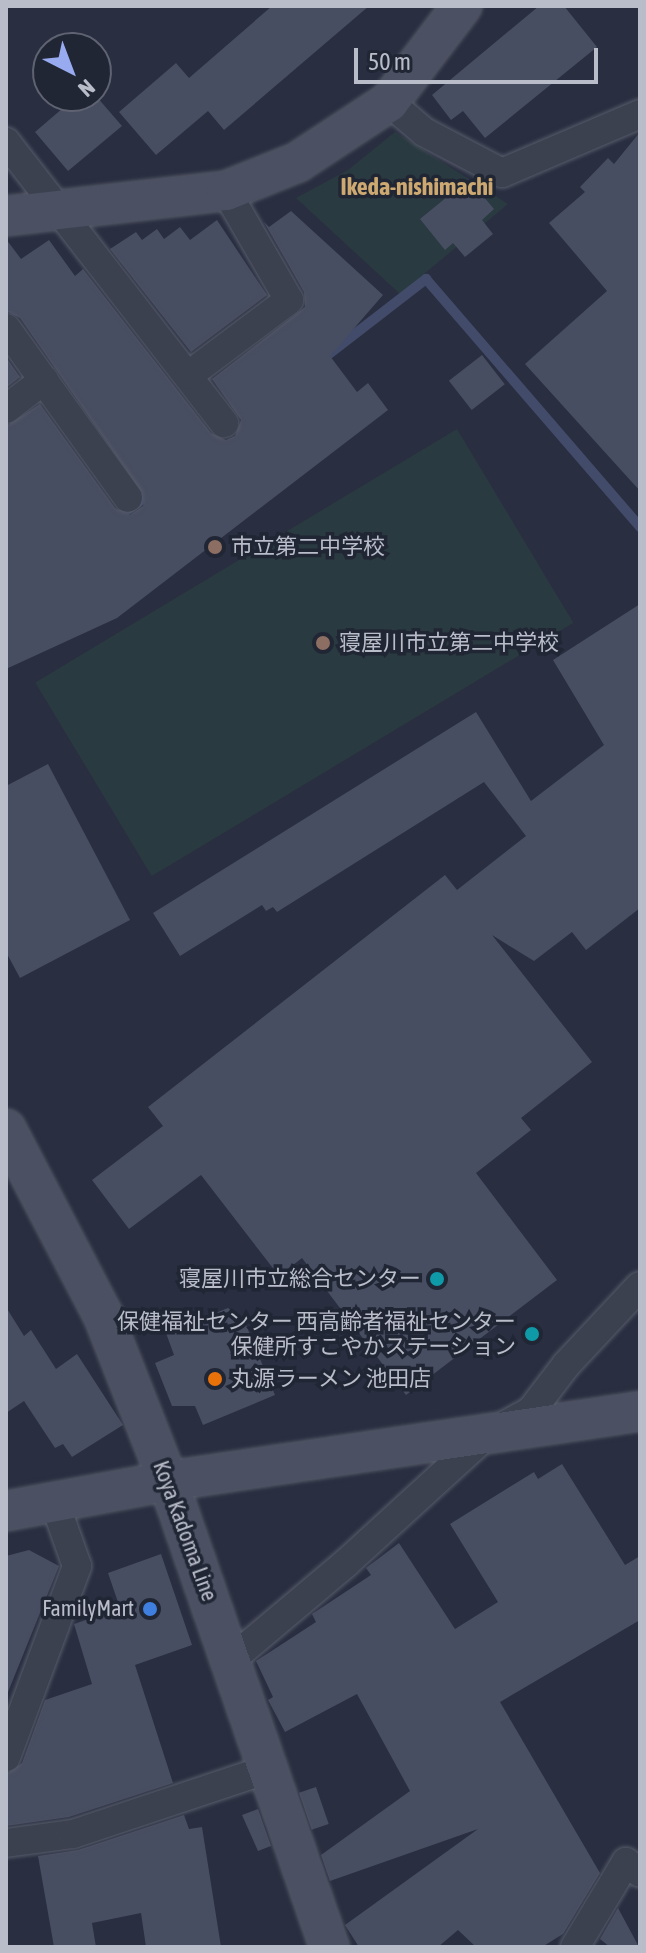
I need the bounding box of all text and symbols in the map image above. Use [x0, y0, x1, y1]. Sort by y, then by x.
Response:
north arrow [32, 32, 112, 112]
scale bar [358, 32, 602, 82]
text: 50 m [368, 48, 411, 75]
text: N [73, 74, 100, 102]
district label: Ikeda-nishimachi [341, 173, 493, 201]
place label: 市立第二中学校 [231, 534, 385, 560]
marker: 市立第二中学校 [206, 538, 224, 556]
place label: 寝屋川市立第二中学校 [339, 630, 559, 656]
marker: 寝屋川市立第二中学校 [314, 634, 332, 652]
place label: 寝屋川市立総合センター [179, 1266, 421, 1292]
marker: 寝屋川市立総合センター [428, 1270, 446, 1288]
place label: 保健福祉センター 西高齢者福祉センター 保健所すこやかステーション [117, 1308, 516, 1360]
marker: 保健福祉センター 西高齢者福祉センター 保健所すこやかステーション [523, 1325, 541, 1343]
place label: 丸源ラーメン 池田店 [231, 1366, 432, 1392]
marker: 丸源ラーメン 池田店 [206, 1370, 224, 1388]
street label: Koya Kadoma Line [147, 1457, 223, 1605]
place label: FamilyMart [42, 1596, 134, 1622]
marker: FamilyMart [141, 1600, 159, 1618]

